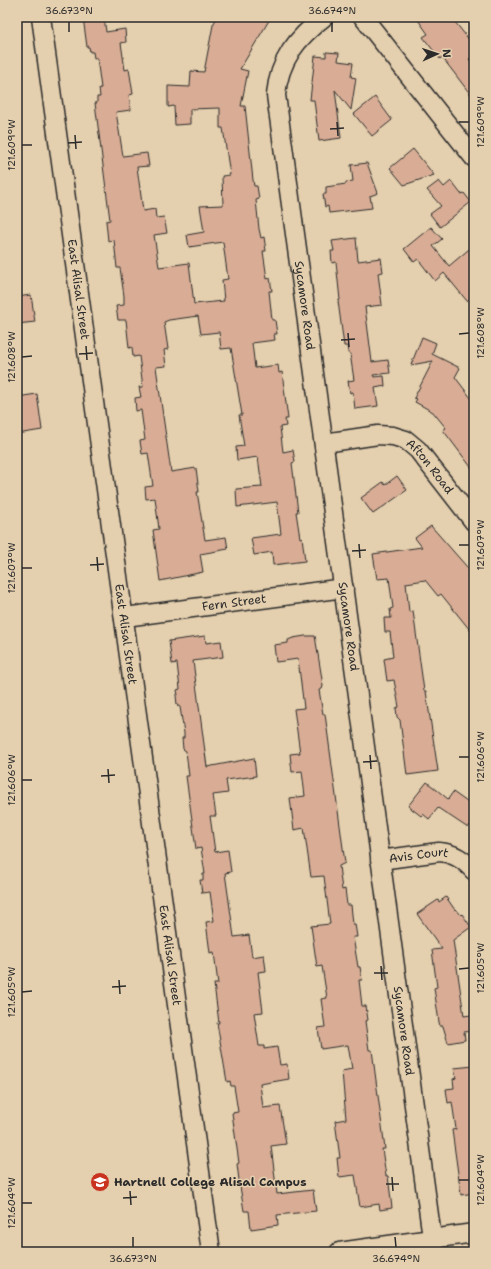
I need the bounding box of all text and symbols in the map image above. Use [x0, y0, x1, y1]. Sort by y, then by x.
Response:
text: 36.673°N [45, 4, 93, 17]
text: 36.674°N [308, 4, 356, 17]
north arrow [417, 34, 457, 74]
text: N [439, 49, 454, 59]
text: 121.609°W [474, 96, 487, 148]
text: 121.609°W [5, 119, 18, 171]
street label: East Alisal Street [64, 238, 93, 341]
street label: Sycamore Road [291, 260, 319, 351]
text: 121.608°W [474, 307, 487, 359]
text: 121.608°W [5, 331, 18, 383]
street label: Afton Road [403, 435, 457, 497]
text: 121.607°W [474, 519, 487, 571]
text: 121.607°W [5, 542, 18, 594]
street label: Sycamore Road [335, 581, 363, 672]
street label: East Alisal Street [111, 583, 141, 686]
street label: Fern Street [201, 590, 267, 615]
text: 121.606°W [474, 731, 487, 783]
text: 121.606°W [5, 754, 18, 806]
street label: Avis Court [388, 844, 450, 867]
street label: East Alisal Street [155, 904, 185, 1006]
text: 121.605°W [474, 942, 487, 993]
text: 121.605°W [5, 966, 18, 1017]
street label: Sycamore Road [390, 985, 418, 1077]
text: 121.604°W [474, 1154, 487, 1206]
school or university icon: Hartnell College Alisal Campus [89, 1171, 111, 1193]
place label: Hartnell College Alisal Campus [114, 1174, 307, 1190]
text: 121.604°W [5, 1177, 18, 1229]
text: 36.673°N [109, 1252, 157, 1265]
text: 36.674°N [372, 1252, 420, 1265]

